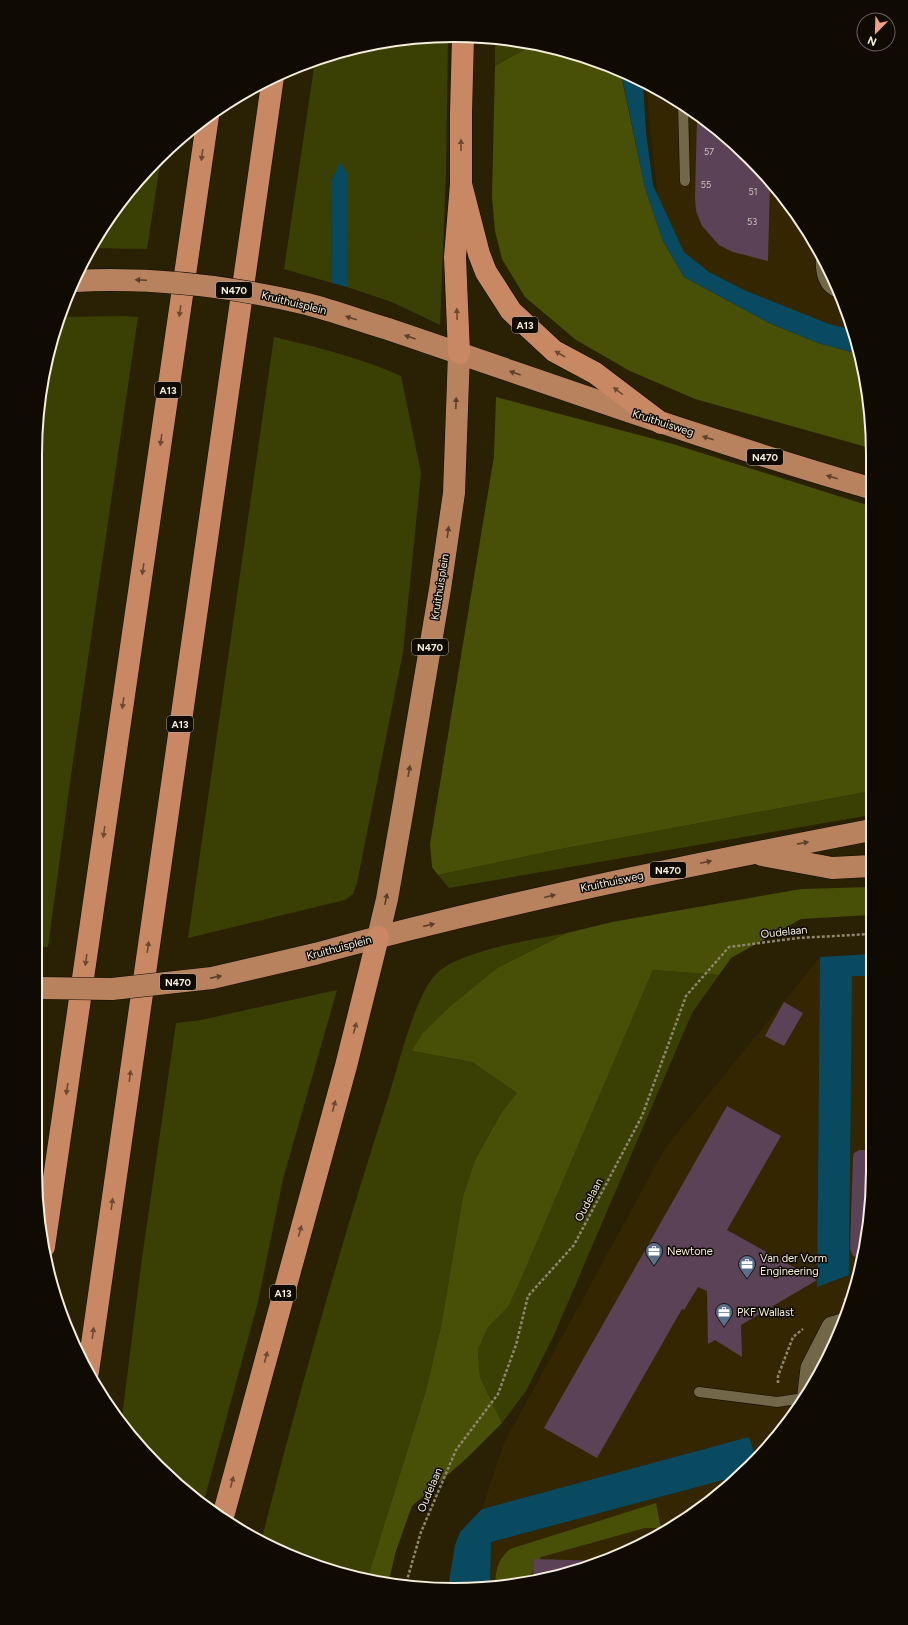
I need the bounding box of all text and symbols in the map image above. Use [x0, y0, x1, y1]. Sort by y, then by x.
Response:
north arrow [856, 12, 896, 52]
text: N [866, 33, 879, 48]
one-way arrow [458, 138, 464, 151]
house number: 57 [704, 146, 714, 157]
one-way arrow [199, 149, 205, 161]
house number: 55 [701, 179, 711, 190]
house number: 51 [749, 186, 757, 197]
house number: 53 [747, 216, 757, 227]
one-way arrow [135, 277, 147, 284]
road number: N470 [216, 282, 252, 298]
street label: Kruithuisplein [260, 289, 328, 317]
one-way arrow [177, 305, 183, 317]
one-way arrow [454, 308, 461, 320]
one-way arrow [344, 315, 356, 321]
road number: A13 [512, 317, 538, 333]
one-way arrow [404, 333, 416, 339]
one-way arrow [554, 351, 566, 358]
one-way arrow [509, 369, 521, 375]
road number: A13 [155, 382, 181, 398]
one-way arrow [613, 387, 624, 395]
one-way arrow [453, 397, 460, 409]
street label: Kruithuisweg [630, 407, 696, 439]
one-way arrow [158, 434, 164, 446]
one-way arrow [702, 435, 714, 441]
road number: N470 [747, 449, 783, 465]
one-way arrow [826, 474, 838, 480]
one-way arrow [445, 526, 451, 539]
street label: Kruithuisplein [428, 553, 452, 621]
one-way arrow [140, 563, 146, 575]
road number: N470 [412, 639, 448, 655]
one-way arrow [120, 697, 126, 709]
road number: A13 [167, 716, 193, 732]
one-way arrow [406, 765, 412, 777]
one-way arrow [101, 826, 107, 838]
one-way arrow [796, 840, 809, 846]
one-way arrow [700, 859, 712, 865]
road number: N470 [650, 862, 686, 878]
street label: Kruithuisweg [579, 869, 645, 895]
one-way arrow [384, 893, 390, 905]
one-way arrow [544, 893, 556, 899]
one-way arrow [423, 922, 435, 928]
street label: Oudelaan [760, 923, 808, 941]
street label: Kruithuisplein [305, 933, 373, 963]
one-way arrow [145, 941, 151, 953]
one-way arrow [83, 954, 89, 966]
road number: N470 [160, 974, 196, 990]
one-way arrow [210, 974, 222, 980]
one-way arrow [353, 1022, 359, 1034]
one-way arrow [127, 1070, 133, 1082]
one-way arrow [64, 1083, 70, 1095]
one-way arrow [331, 1100, 337, 1112]
street label: Oudelaan [572, 1176, 606, 1224]
one-way arrow [109, 1198, 115, 1210]
one-way arrow [297, 1225, 303, 1237]
office icon: Newtone [644, 1241, 664, 1266]
place label: Newtone [667, 1245, 713, 1258]
place label: Van der Vorm Engineering [760, 1252, 827, 1278]
office icon: Van der Vorm Engineering [737, 1254, 757, 1279]
road number: A13 [270, 1285, 296, 1301]
office icon: PKF Wallast [714, 1302, 734, 1327]
place label: PKF Wallast [737, 1306, 794, 1319]
one-way arrow [90, 1327, 96, 1339]
one-way arrow [263, 1350, 269, 1362]
street label: Oudelaan [415, 1466, 445, 1514]
one-way arrow [230, 1476, 236, 1489]

